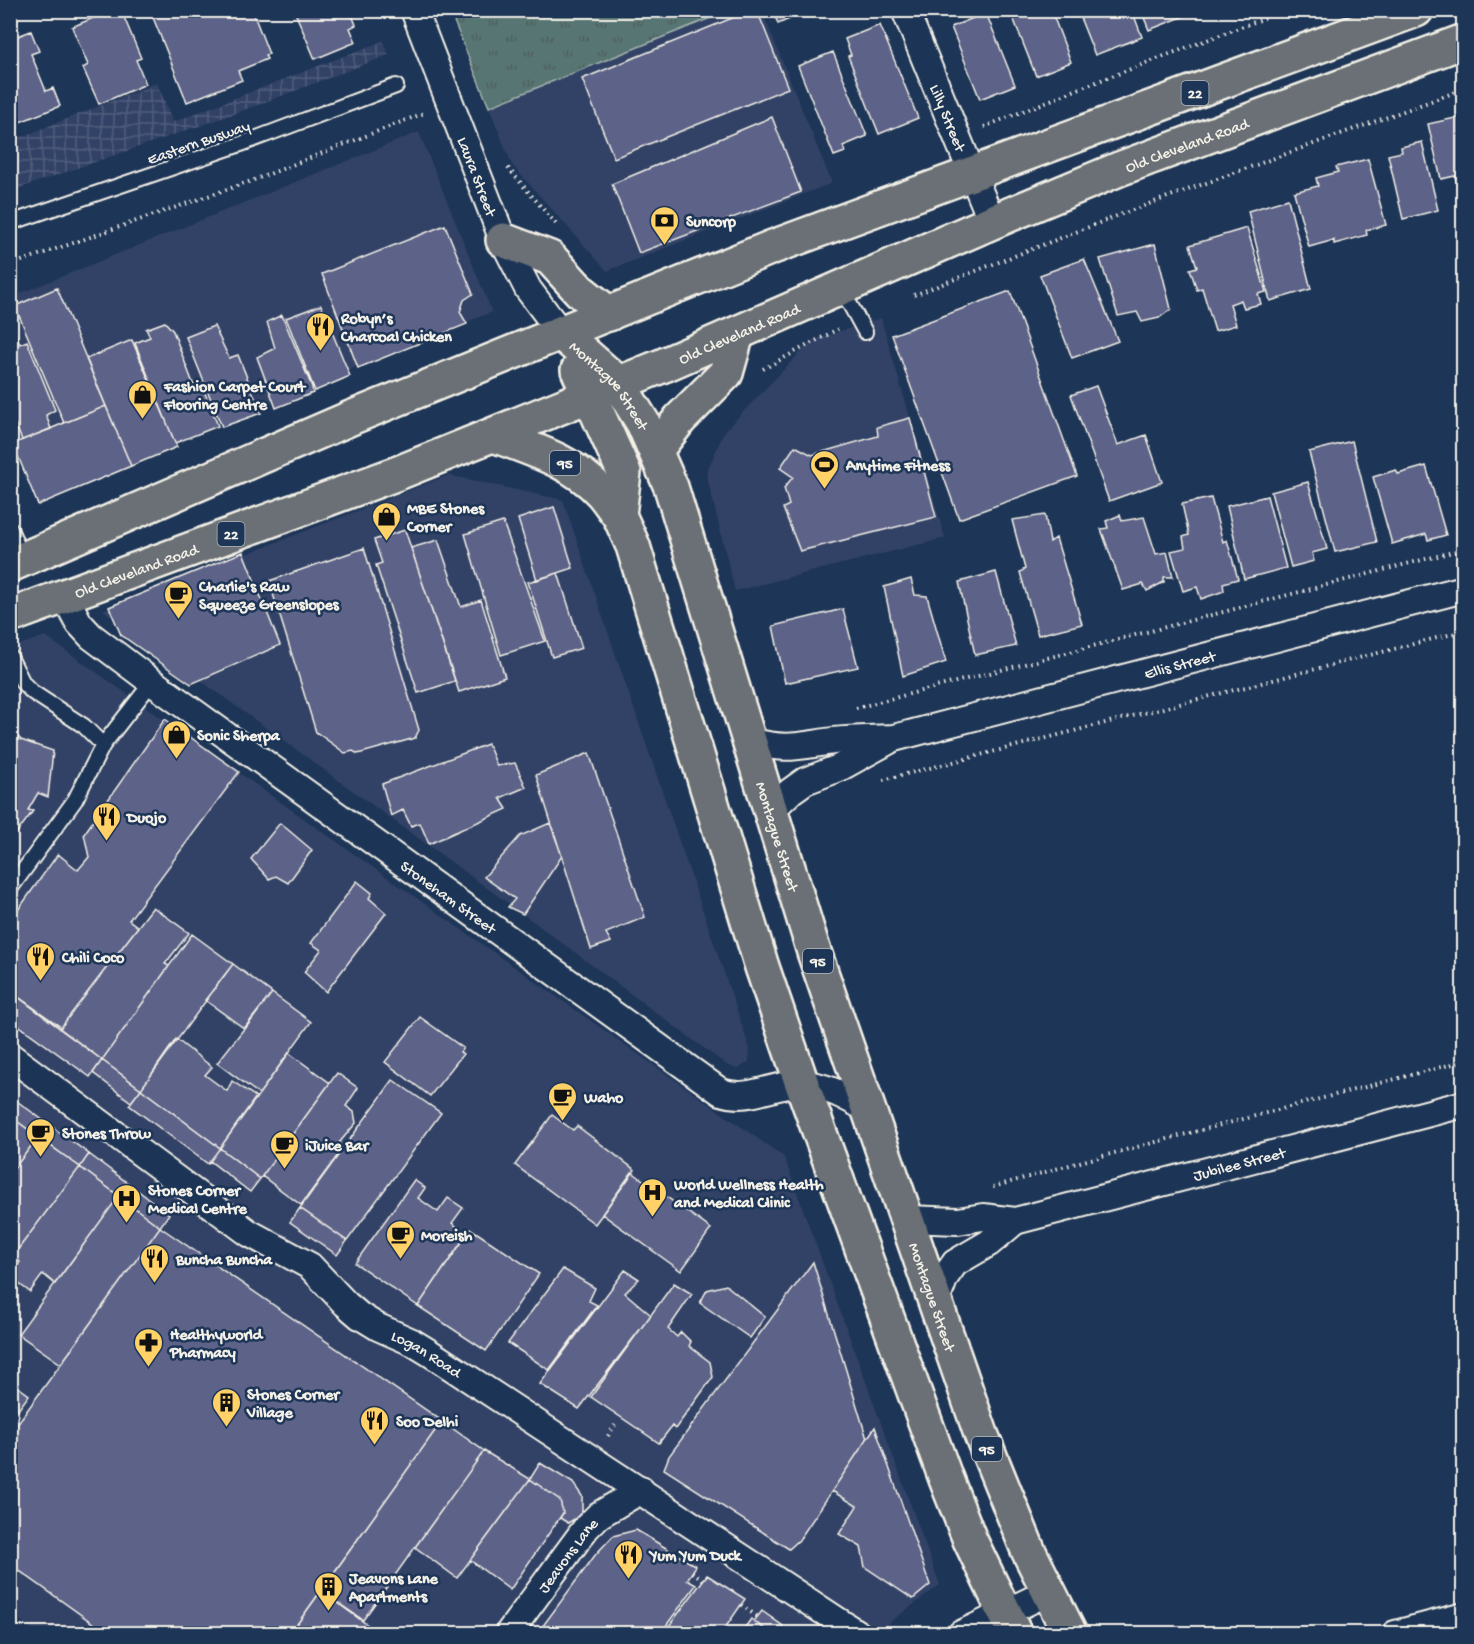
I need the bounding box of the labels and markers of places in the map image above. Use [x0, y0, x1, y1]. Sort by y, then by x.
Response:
bank icon: Suncorp [649, 204, 681, 246]
place label: Suncorp [686, 214, 736, 233]
restaurant icon: Robyn’s Charcoal Chicken [304, 310, 336, 352]
place label: Robyn’s Charcoal Chicken [340, 311, 452, 348]
shop icon: Fashion Carpet Court Flooring Centre [127, 378, 159, 420]
place label: Fashion Carpet Court Flooring Centre [163, 379, 307, 416]
sports icon: Anytime Fitness [809, 448, 841, 490]
place label: Anytime Fitness [845, 458, 951, 477]
shop icon: MBE Stones Corner [370, 500, 402, 542]
place label: MBE Stones Corner [406, 501, 485, 538]
cafe icon: Charlie's Raw Squeeze Greenslopes [162, 578, 194, 620]
place label: Charlie's Raw Squeeze Greenslopes [198, 579, 340, 616]
shop icon: Sonic Sherpa [160, 718, 192, 760]
place label: Sonic Sherpa [197, 728, 281, 747]
restaurant icon: Duojo [90, 800, 122, 842]
place label: Duojo [125, 810, 167, 829]
restaurant icon: Chili Coco [25, 940, 57, 982]
place label: Chili Coco [61, 950, 125, 969]
cafe icon: Waho [547, 1080, 579, 1122]
place label: Waho [583, 1090, 624, 1109]
cafe icon: Stones Throw [25, 1116, 57, 1158]
place label: Stones Throw [62, 1126, 152, 1145]
cafe icon: iJuice Bar [268, 1128, 300, 1170]
place label: iJuice Bar [305, 1138, 370, 1157]
hospital icon: World Wellness Health and Medical Clinic [637, 1176, 669, 1218]
place label: World Wellness Health and Medical Clinic [673, 1177, 824, 1214]
hospital icon: Stones Corner Medical Centre [111, 1182, 143, 1224]
place label: Stones Corner Medical Centre [148, 1183, 248, 1220]
cafe icon: Moreish [384, 1218, 416, 1260]
place label: Moreish [421, 1228, 473, 1247]
restaurant icon: Buncha Buncha [139, 1242, 171, 1284]
place label: Buncha Buncha [175, 1252, 273, 1271]
pharmacy icon: Healthyworld Pharmacy [133, 1326, 165, 1368]
place label: Healthyworld Pharmacy [169, 1327, 264, 1364]
building icon: Stones Corner Village [210, 1386, 242, 1428]
place label: Stones Corner Village [246, 1387, 341, 1424]
restaurant icon: Soo Delhi [359, 1404, 391, 1446]
place label: Soo Delhi [396, 1414, 459, 1433]
restaurant icon: Yum Yum Duck [613, 1538, 645, 1580]
place label: Yum Yum Duck [648, 1548, 743, 1567]
building icon: Jeavons Lane Apartments [312, 1570, 344, 1612]
place label: Jeavons Lane Apartments [348, 1571, 439, 1608]

